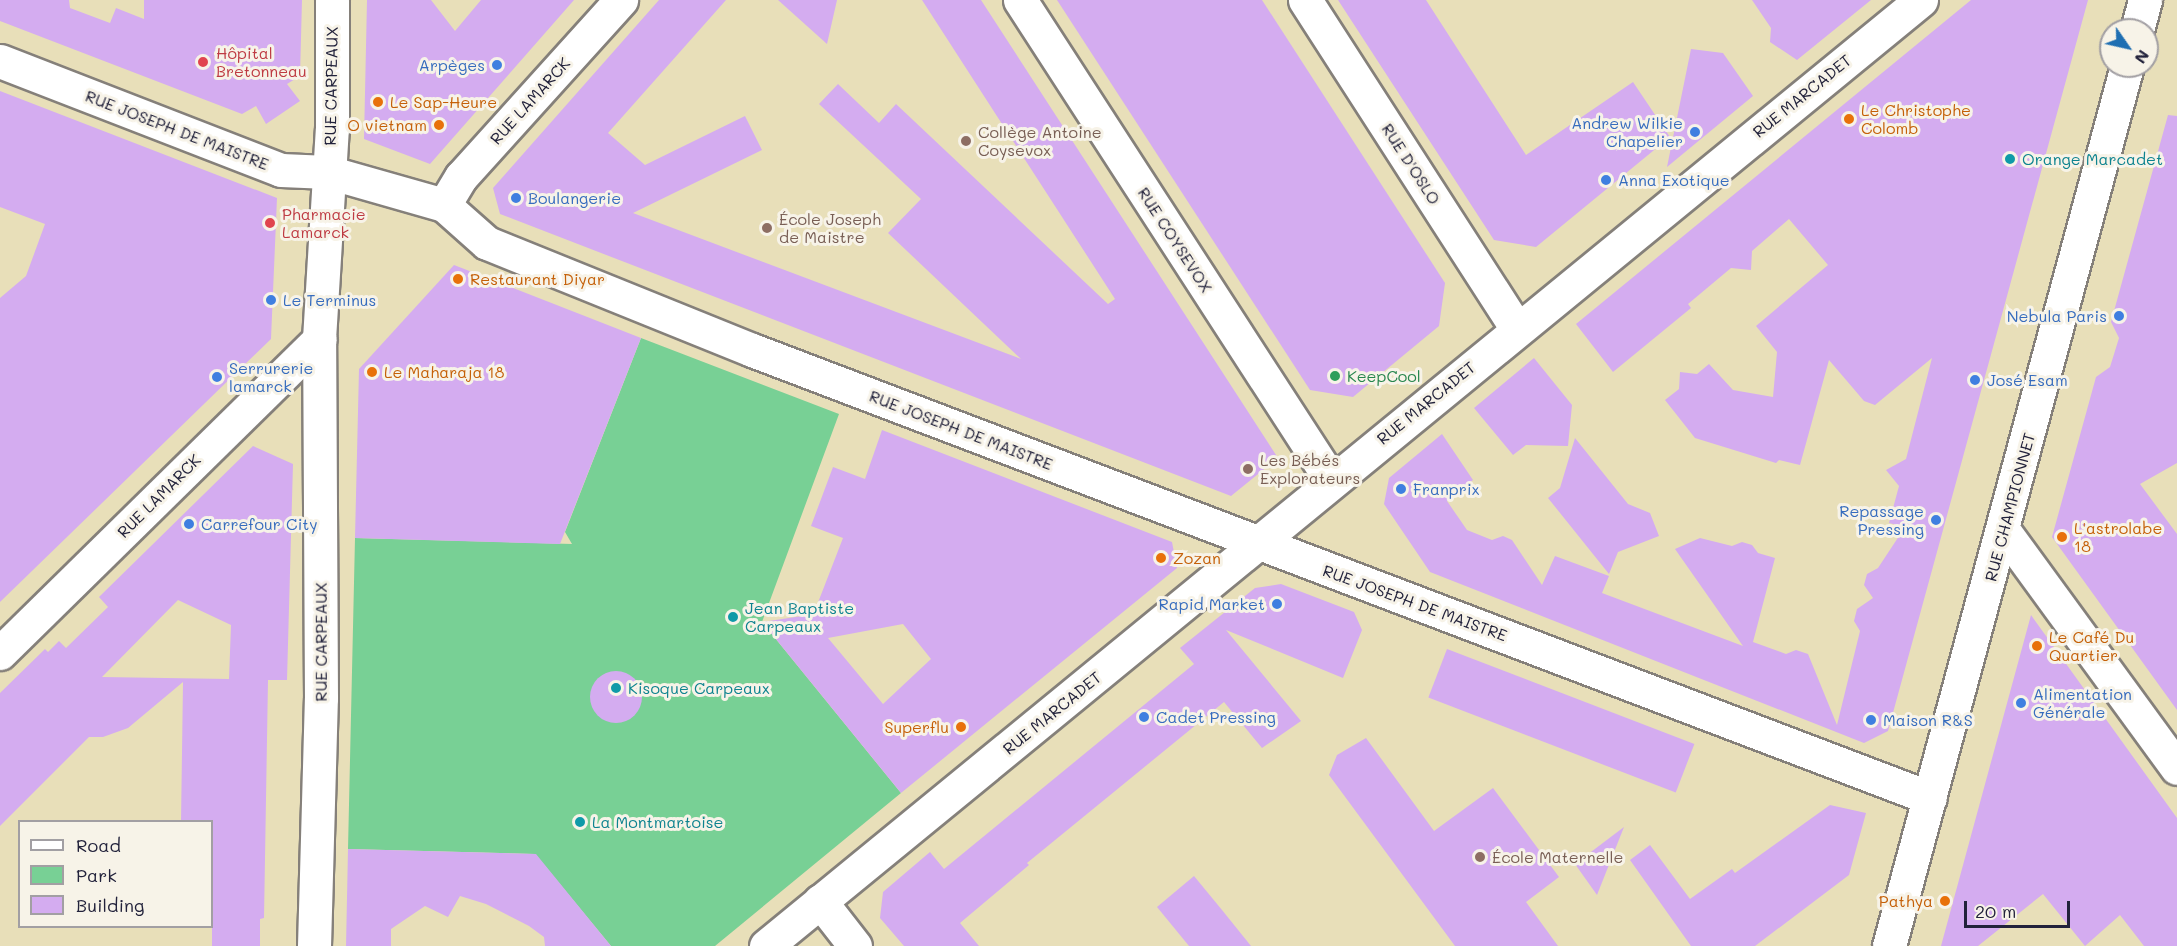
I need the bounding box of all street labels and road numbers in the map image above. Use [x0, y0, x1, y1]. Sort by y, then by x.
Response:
street label: RUE CARPEAUX [320, 26, 342, 146]
street label: RUE MARCADET [1749, 51, 1855, 141]
street label: RUE LAMARCK [486, 54, 574, 148]
street label: RUE JOSEPH DE MAISTRE [83, 86, 271, 174]
street label: RUE D'OSLO [1378, 120, 1444, 208]
street label: RUE COYSEVOX [1134, 184, 1216, 296]
street label: RUE MARCADET [1373, 358, 1479, 448]
street label: RUE JOSEPH DE MAISTRE [867, 386, 1055, 474]
street label: RUE CHAMPIONNET [1981, 431, 2039, 583]
street label: RUE LAMARCK [113, 450, 205, 542]
street label: RUE JOSEPH DE MAISTRE [1320, 561, 1510, 645]
street label: RUE CARPEAUX [311, 582, 331, 702]
street label: RUE MARCADET [999, 668, 1105, 758]

